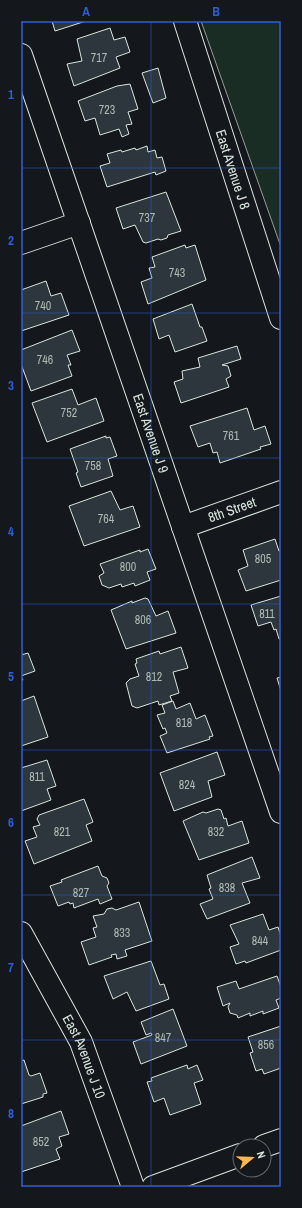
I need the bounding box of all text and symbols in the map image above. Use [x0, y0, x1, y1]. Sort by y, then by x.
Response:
text: A [82, 3, 90, 20]
text: B [212, 3, 220, 20]
house number: 717 [91, 50, 108, 66]
text: 1 [8, 86, 14, 103]
house number: 723 [99, 102, 115, 118]
street label: East Avenue J 8 [212, 127, 254, 212]
house number: 737 [139, 210, 156, 226]
text: 2 [8, 232, 14, 249]
house number: 743 [169, 265, 185, 281]
house number: 740 [35, 298, 51, 314]
house number: 746 [37, 352, 53, 368]
text: 3 [8, 377, 14, 394]
street label: East Avenue J 9 [129, 391, 173, 475]
house number: 752 [61, 405, 77, 421]
house number: 761 [223, 428, 240, 444]
house number: 758 [85, 458, 101, 474]
street label: 8th Street [205, 493, 258, 526]
house number: 764 [98, 511, 115, 527]
text: 4 [8, 523, 14, 540]
house number: 805 [255, 551, 272, 567]
house number: 800 [120, 559, 136, 575]
house number: 811 [259, 606, 275, 622]
house number: 806 [135, 612, 151, 628]
text: 5 [8, 668, 14, 685]
house number: 812 [146, 669, 162, 685]
house number: 818 [176, 715, 192, 731]
house number: 811 [29, 769, 45, 785]
house number: 824 [179, 777, 196, 793]
text: 6 [8, 814, 14, 831]
house number: 821 [54, 824, 71, 840]
house number: 832 [208, 824, 224, 840]
house number: 838 [219, 880, 235, 896]
house number: 827 [73, 885, 90, 901]
house number: 833 [114, 925, 130, 941]
house number: 844 [252, 933, 269, 949]
text: 7 [8, 959, 14, 976]
street label: East Avenue J 10 [59, 1011, 109, 1101]
house number: 847 [155, 1030, 172, 1046]
house number: 856 [258, 1037, 274, 1053]
text: 8 [8, 1105, 14, 1122]
house number: 852 [33, 1134, 49, 1150]
north arrow [232, 1138, 272, 1178]
text: N [254, 1149, 269, 1160]

